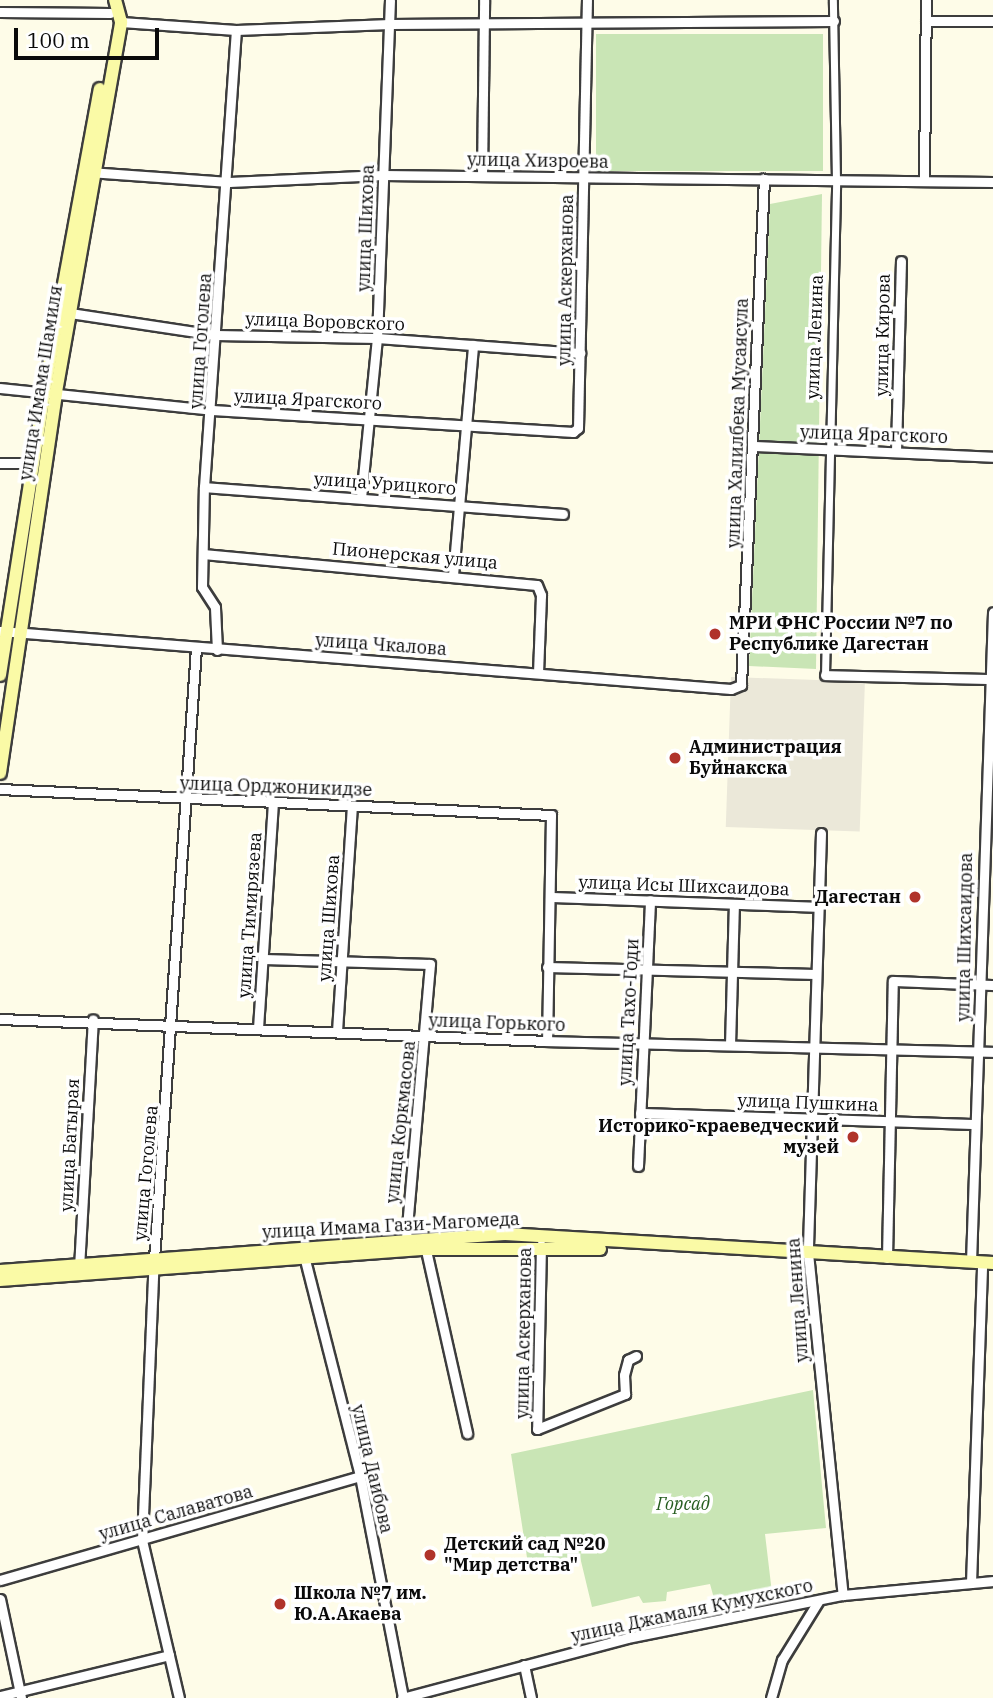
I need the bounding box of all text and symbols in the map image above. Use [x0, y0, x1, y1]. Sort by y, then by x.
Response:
scale bar [18, 14, 163, 58]
text: 100 m [27, 26, 90, 54]
street label: улица Хизроева [467, 149, 609, 173]
street label: улица Шихова [353, 164, 379, 292]
street label: улица Аскерханова [554, 194, 578, 366]
street label: улица Гоголева [185, 272, 217, 410]
street label: улица Кирова [871, 273, 895, 397]
street label: улица Ленина [802, 274, 828, 400]
street label: улица Имама Шамиля [15, 284, 67, 482]
street label: улица Халилбека Мусаясула [723, 297, 753, 549]
street label: улица Воровского [245, 308, 405, 336]
street label: улица Ярагского [234, 385, 382, 415]
street label: улица Ярагского [800, 422, 948, 448]
street label: улица Урицкого [313, 468, 457, 500]
street label: Пионерская улица [331, 538, 499, 574]
place label: МРИ ФНС России №7 по Республике Дагестан [729, 613, 953, 656]
marker: МРИ ФНС России №7 по Республике Дагестан [707, 626, 723, 642]
street label: улица Чкалова [315, 630, 447, 660]
place label: Администрация Буйнакска [689, 737, 842, 780]
marker: Администрация Буйнакска [667, 750, 683, 766]
street label: улица Орджоникидзе [179, 773, 373, 801]
street label: улица Тимирязева [233, 831, 267, 999]
street label: улица Шихсаидова [953, 852, 977, 1022]
street label: улица Шихова [314, 854, 344, 982]
street label: улица Исы Шихсаидова [578, 872, 790, 900]
place label: Дагестан [815, 886, 901, 908]
marker: Дагестан [907, 889, 923, 905]
street label: улица Тахо-Годи [614, 938, 644, 1086]
street label: улица Горького [428, 1010, 566, 1036]
street label: улица Коркмасова [382, 1040, 420, 1204]
street label: улица Батырая [56, 1078, 84, 1212]
street label: улица Пушкина [737, 1090, 879, 1116]
street label: улица Гоголева [129, 1104, 163, 1242]
place label: Историко-краеведческий музей [598, 1116, 839, 1158]
marker: Историко-краеведческий музей [845, 1129, 861, 1145]
street label: улица Имама Гази-Магомеда [262, 1208, 520, 1244]
street label: улица Ленина [783, 1237, 813, 1363]
street label: улица Аскерханова [512, 1247, 536, 1419]
street label: улица Даибова [347, 1402, 397, 1536]
street label: улица Салаватова [97, 1481, 255, 1545]
park label: Горсад [656, 1493, 710, 1515]
place label: Детский сад №20 "Мир детства" [444, 1534, 606, 1576]
marker: Детский сад №20 "Мир детства" [422, 1547, 438, 1563]
street label: улица Джамаля Кумухского [569, 1575, 815, 1647]
place label: Школа №7 им. Ю.А.Акаева [294, 1583, 427, 1626]
marker: Школа №7 им. Ю.А.Акаева [272, 1596, 288, 1612]

